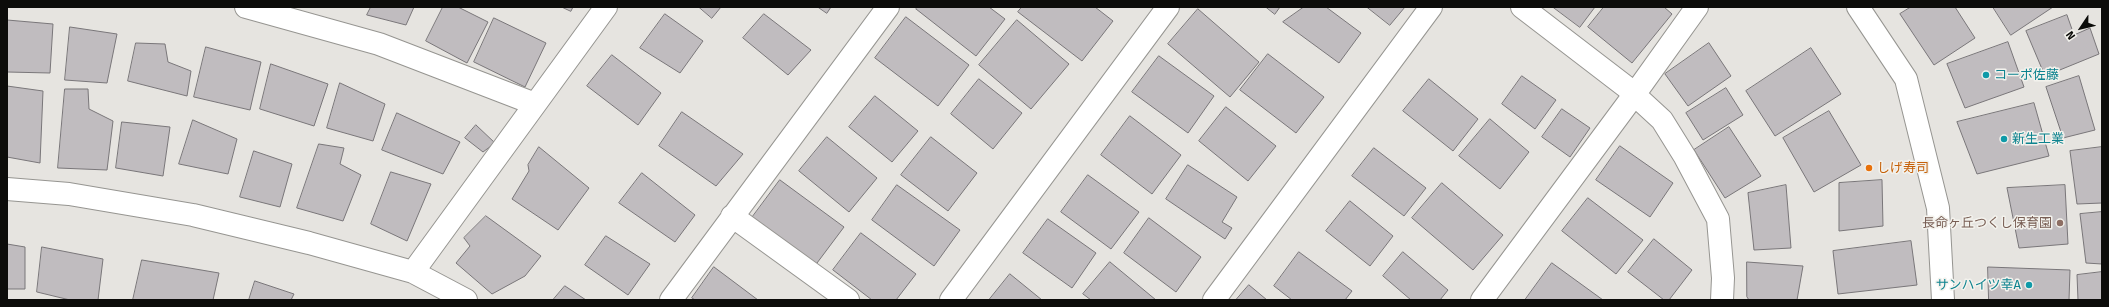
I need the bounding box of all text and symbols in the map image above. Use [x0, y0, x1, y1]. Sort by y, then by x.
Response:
north arrow [2061, 8, 2101, 48]
text: N [2063, 28, 2078, 42]
place label: コーポ佐藤 [1994, 67, 2059, 83]
marker: コーポ佐藤 [1981, 70, 1991, 80]
place label: 新生工業 [2012, 131, 2064, 147]
marker: 新生工業 [1999, 134, 2009, 144]
place label: しげ寿司 [1877, 160, 1929, 176]
marker: しげ寿司 [1864, 163, 1874, 173]
place label: 長命ヶ丘つくし保育園 [1922, 215, 2052, 231]
marker: 長命ヶ丘つくし保育園 [2055, 218, 2065, 228]
place label: サンハイツ幸A [1936, 277, 2021, 293]
marker: サンハイツ幸A [2024, 280, 2034, 290]

